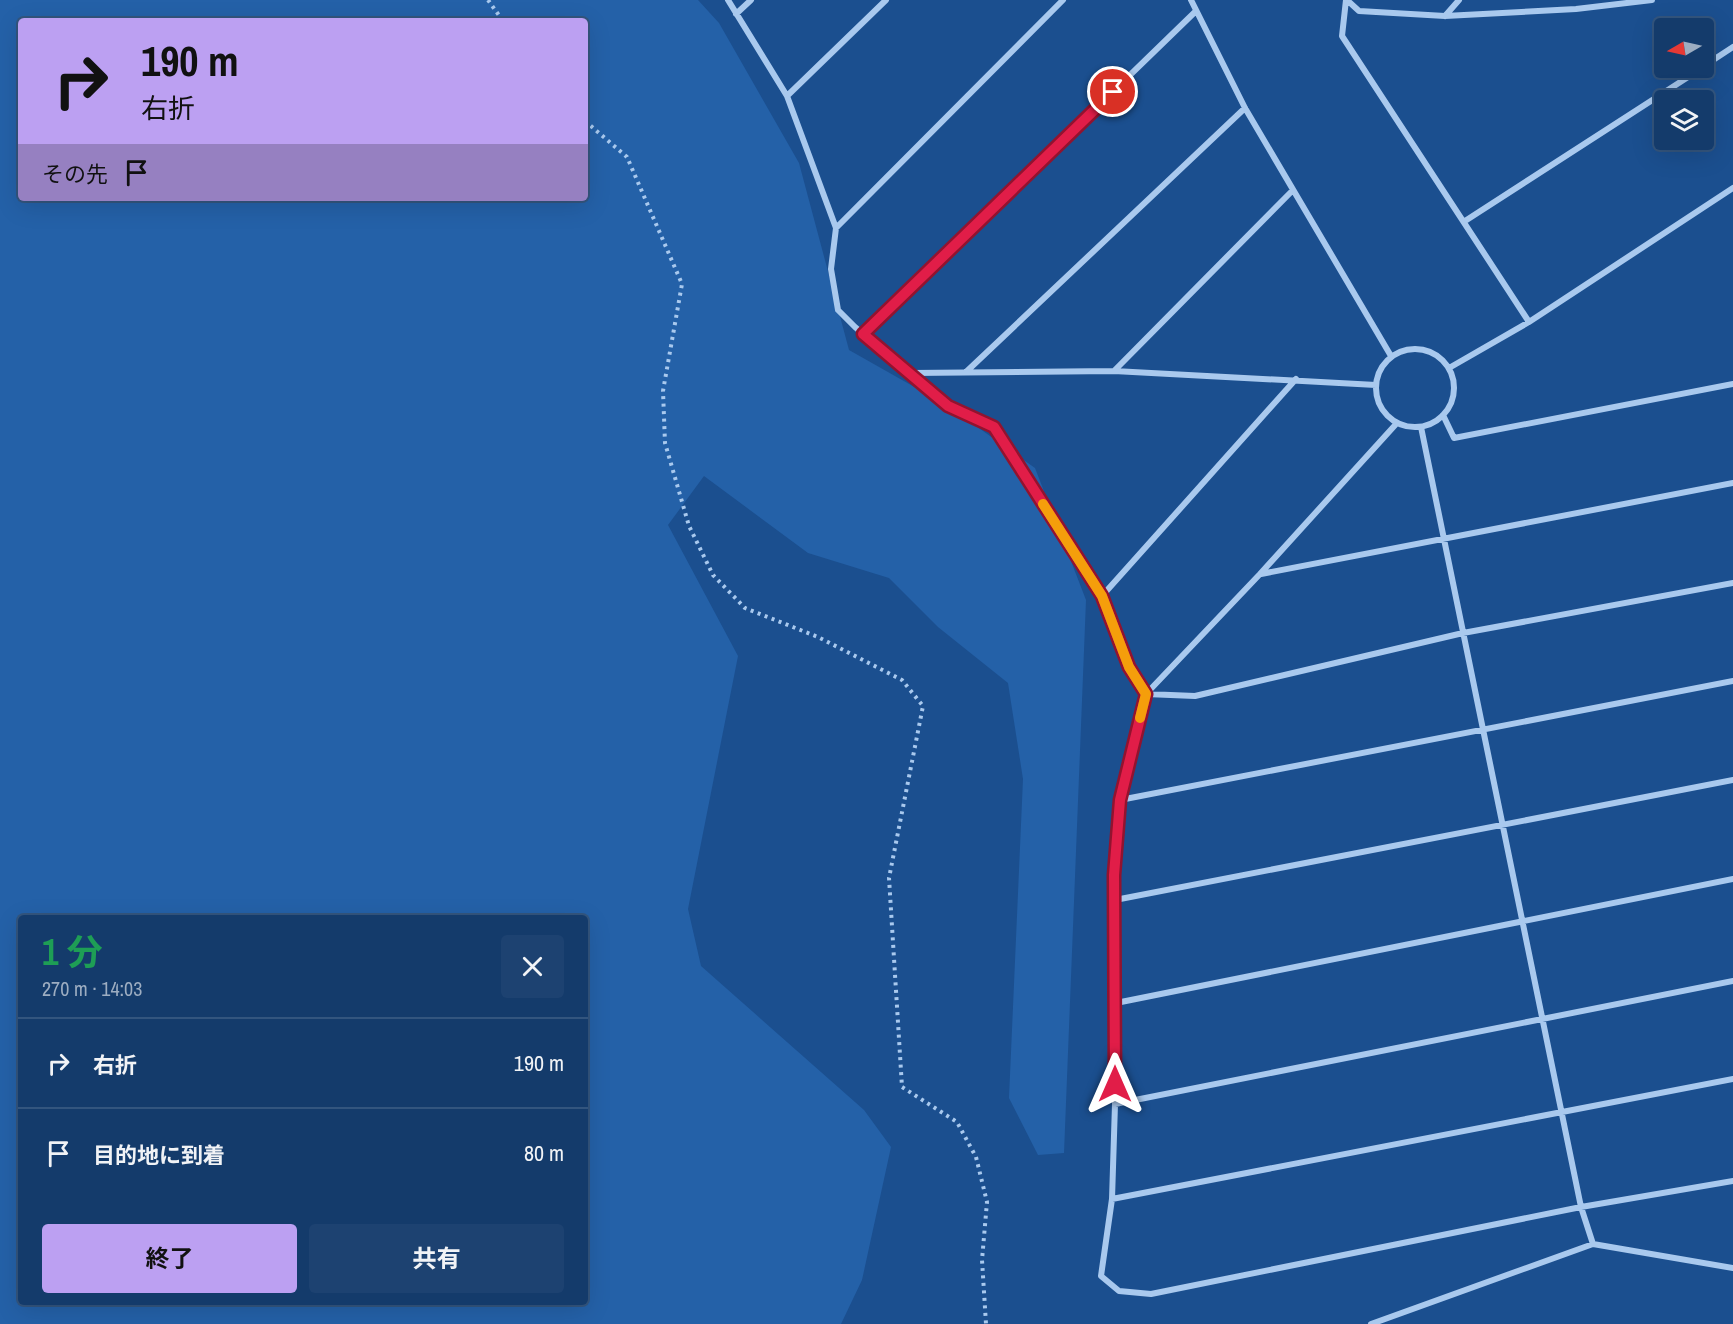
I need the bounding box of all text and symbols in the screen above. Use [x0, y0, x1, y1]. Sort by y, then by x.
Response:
north arrow [1654, 18, 1714, 78]
map controls [1654, 18, 1714, 150]
text: 190 m [141, 33, 239, 89]
icon: right [42, 42, 120, 120]
pin [1087, 66, 1138, 117]
icon: arrive [1096, 75, 1129, 108]
text: 右折 [141, 90, 195, 126]
button: layers [1654, 90, 1714, 150]
icon: arrive [120, 156, 153, 189]
text: その先 [42, 159, 108, 189]
text: 1 分 [42, 928, 103, 976]
button: close [501, 935, 564, 998]
text: 270 m · 14:03 [42, 975, 142, 1002]
icon: right [42, 1047, 75, 1080]
text: 190 m [514, 1048, 564, 1078]
text: 右折 [93, 1050, 137, 1080]
position arrow [1083, 1052, 1147, 1116]
icon: arrive [42, 1137, 75, 1170]
text: 80 m [524, 1138, 564, 1168]
text: 目的地に到着 [93, 1140, 225, 1170]
button: 終了 [42, 1224, 297, 1293]
button: 共有 [309, 1224, 564, 1293]

